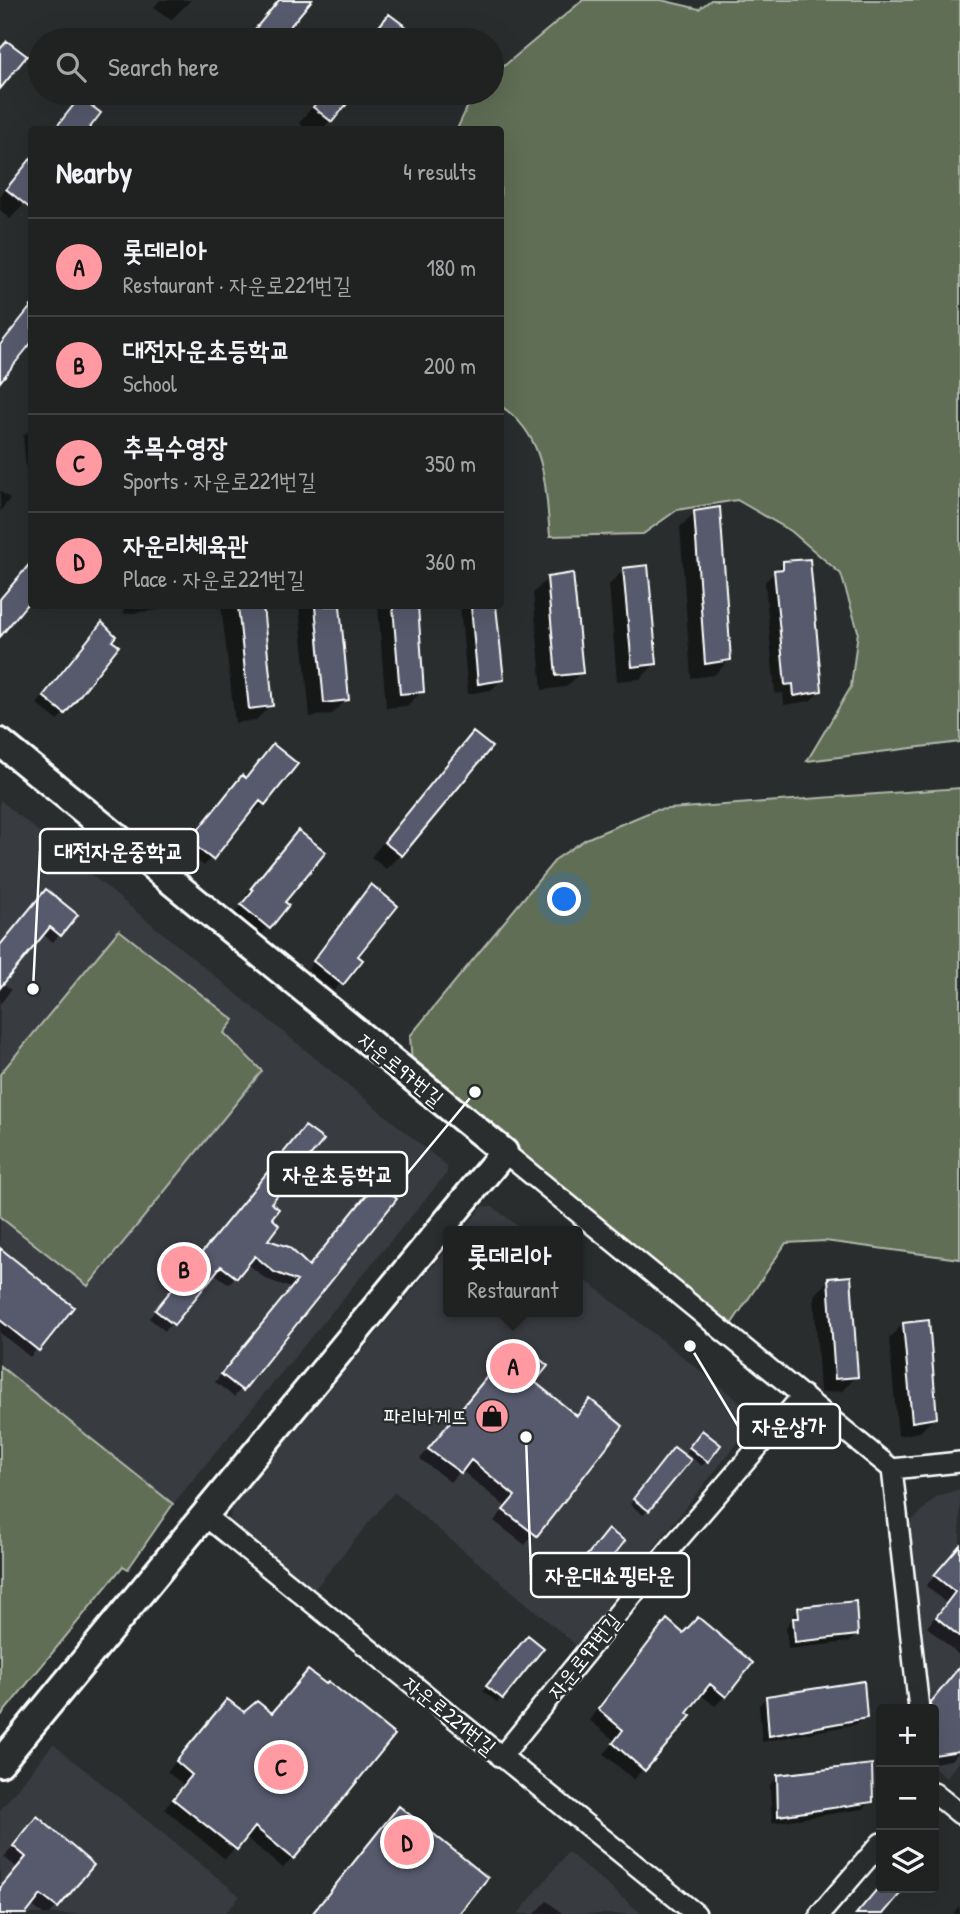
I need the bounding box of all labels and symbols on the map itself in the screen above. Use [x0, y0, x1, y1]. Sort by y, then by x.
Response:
callout: 대전자운중학교 [40, 829, 198, 873]
text: 대전자운중학교 [54, 835, 184, 866]
your location [547, 882, 581, 916]
street label: 자운로97번길 [352, 1025, 450, 1113]
callout: 자운초등학교 [268, 1152, 407, 1196]
text: 자운초등학교 [282, 1158, 394, 1189]
pin: B [161, 1243, 207, 1295]
pin: A [490, 1340, 536, 1392]
shop icon: 파리바게뜨 [473, 1397, 511, 1435]
place label: 파리바게뜨 [384, 1402, 468, 1431]
callout: 자운상가 [738, 1404, 840, 1448]
text: 자운상가 [752, 1410, 827, 1441]
callout: 자운대쇼핑타운 [531, 1553, 689, 1597]
text: 자운대쇼핑타운 [545, 1559, 675, 1590]
street label: 자운로97번길 [540, 1607, 628, 1705]
street label: 자운로221번길 [397, 1669, 503, 1761]
pin: C [258, 1741, 304, 1793]
pin: D [384, 1816, 430, 1868]

